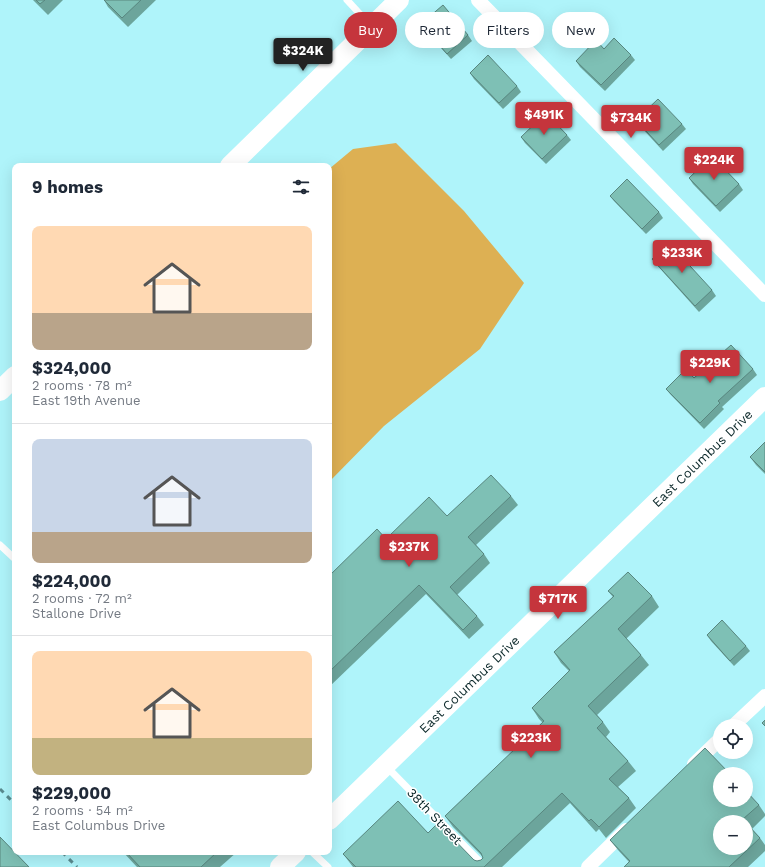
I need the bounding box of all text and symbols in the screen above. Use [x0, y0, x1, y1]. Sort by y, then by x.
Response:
chip: Buy [344, 12, 397, 48]
chip: Rent [405, 12, 465, 48]
chip: Filters [473, 12, 544, 48]
chip: New [552, 12, 609, 48]
pin: $324K [275, 38, 331, 72]
text: $324K [282, 43, 324, 58]
pin: $491K [516, 102, 572, 136]
pin: $734K [603, 105, 659, 139]
text: $491K [524, 107, 564, 122]
text: $734K [610, 110, 652, 125]
pin: $224K [686, 147, 742, 181]
text: $224K [693, 152, 735, 167]
icon: filters [290, 176, 312, 198]
text: 9 homes [32, 177, 103, 197]
pin: $233K [654, 240, 710, 274]
text: $233K [662, 245, 702, 260]
icon: home [136, 252, 208, 324]
pin: $229K [682, 350, 738, 384]
text: $229K [690, 355, 730, 370]
text: $324,000 [32, 358, 111, 378]
text: 2 rooms · 78 m² [32, 378, 132, 393]
text: East 19th Avenue [32, 393, 141, 408]
street label: East Columbus Drive [649, 407, 755, 510]
icon: home [136, 465, 208, 537]
pin: $237K [381, 534, 437, 568]
text: $237K [389, 539, 429, 554]
text: $224,000 [32, 571, 111, 591]
pin: $717K [530, 586, 586, 620]
text: 2 rooms · 72 m² [32, 591, 132, 606]
text: $717K [539, 591, 577, 606]
text: Stallone Drive [32, 606, 121, 621]
street label: East Columbus Drive [416, 633, 522, 736]
icon: home [136, 677, 208, 749]
map controls [713, 719, 753, 855]
button: locate [713, 719, 753, 759]
pin: $223K [503, 725, 559, 759]
text: $223K [511, 730, 551, 745]
button: + [713, 767, 753, 807]
text: $229,000 [32, 783, 111, 803]
street label: 38th Street [404, 785, 466, 848]
text: 2 rooms · 54 m² [32, 803, 133, 818]
button: − [713, 815, 753, 855]
text: East Columbus Drive [32, 818, 165, 833]

